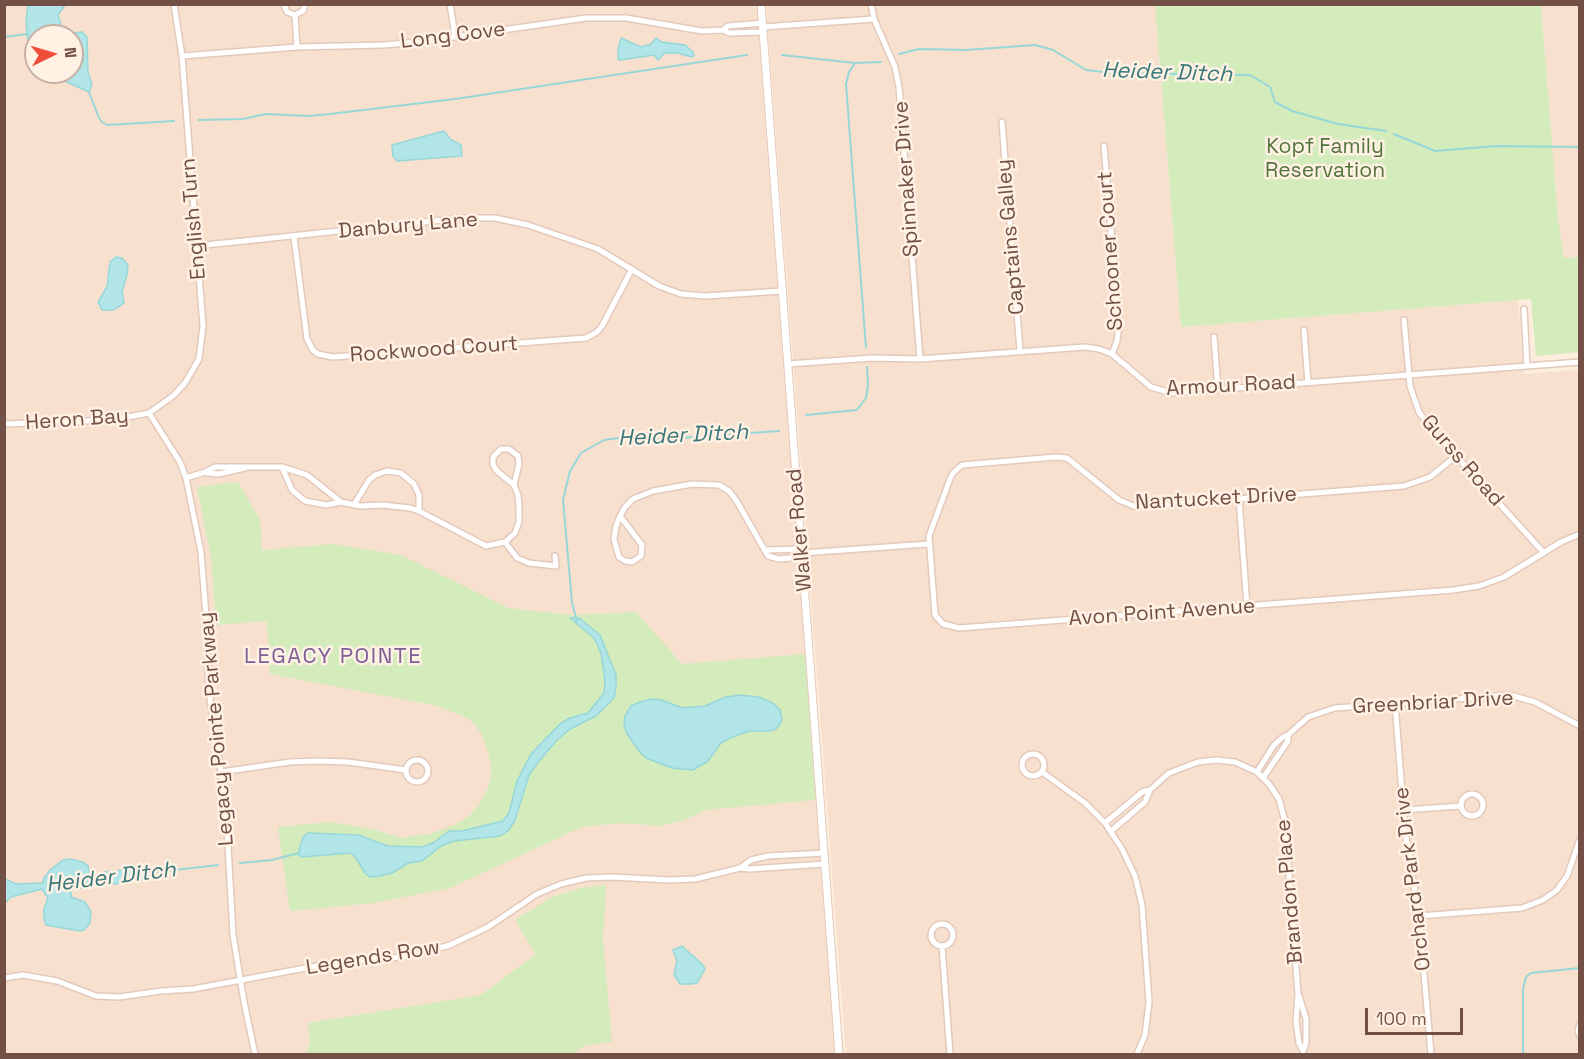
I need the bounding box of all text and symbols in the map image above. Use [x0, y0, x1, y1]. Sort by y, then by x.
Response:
street label: Long Cove [399, 17, 507, 55]
north arrow [24, 24, 84, 84]
text: N [60, 46, 81, 59]
water label: Heider Ditch [1101, 58, 1233, 88]
street label: Spinnaker Drive [889, 100, 925, 258]
park label: Kopf Family Reservation [1265, 134, 1385, 184]
street label: English Turn [176, 157, 212, 281]
street label: Captains Galley [992, 158, 1030, 316]
street label: Schooner Court [1093, 170, 1129, 332]
street label: Danbury Lane [337, 207, 479, 245]
street label: Rockwood Court [349, 332, 519, 368]
street label: Armour Road [1165, 370, 1297, 402]
street label: Heron Bay [24, 404, 130, 436]
street label: Gurss Road [1415, 410, 1509, 512]
water label: Heider Ditch [617, 419, 749, 453]
street label: Walker Road [782, 467, 818, 593]
street label: Nantucket Drive [1135, 482, 1297, 516]
street label: Avon Point Avenue [1068, 594, 1256, 632]
street label: Legacy Pointe Parkway [194, 611, 240, 847]
district label: LEGACY POINTE [244, 644, 422, 670]
street label: Greenbriar Drive [1352, 686, 1514, 720]
street label: Orchard Park Drive [1389, 786, 1437, 972]
street label: Brandon Place [1271, 818, 1309, 966]
water label: Heider Ditch [45, 857, 177, 899]
street label: Legends Row [304, 935, 442, 981]
scale bar [1368, 996, 1466, 1034]
text: 100 m [1376, 1007, 1427, 1030]

